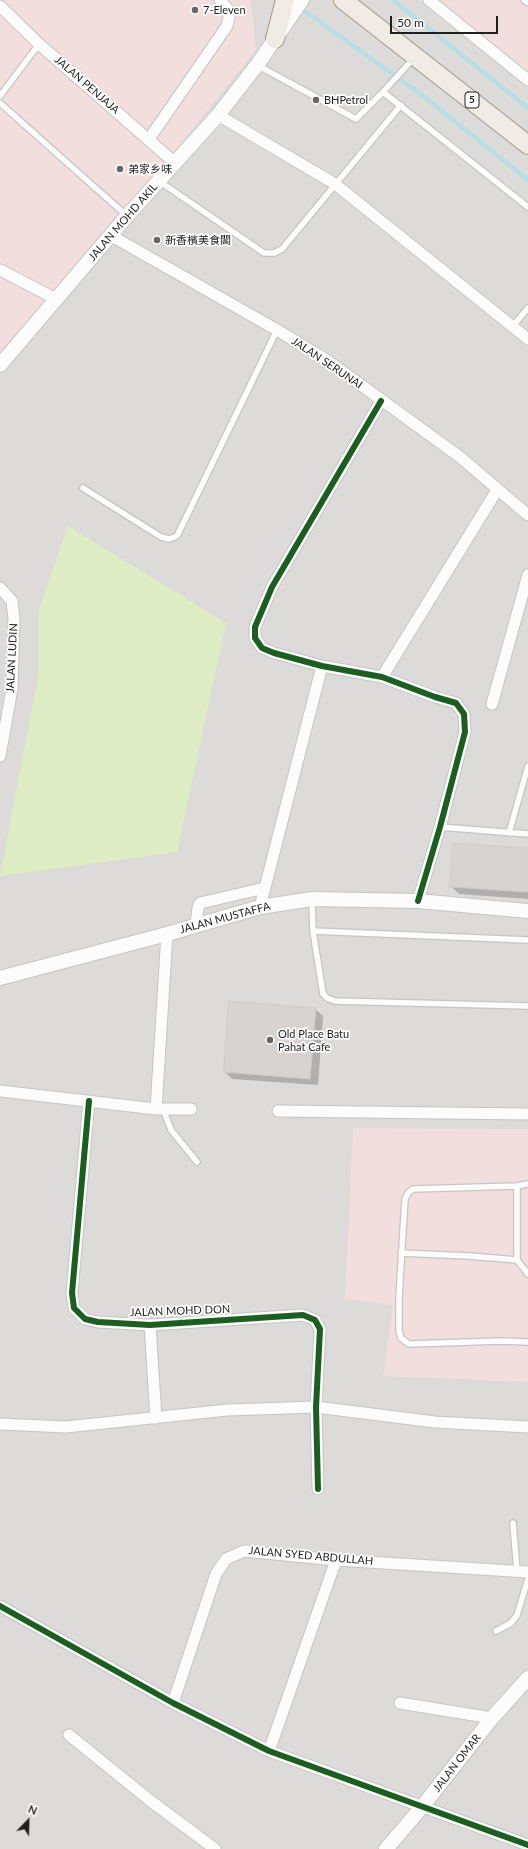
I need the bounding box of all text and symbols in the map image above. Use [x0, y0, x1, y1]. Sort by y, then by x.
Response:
place label: 7-Eleven [203, 3, 246, 17]
marker: 7-Eleven [190, 5, 200, 15]
scale bar [392, 8, 500, 34]
text: 50 m [397, 15, 424, 30]
street label: JALAN PENJAJA [52, 53, 122, 117]
road number: 5 [465, 92, 479, 108]
place label: BHPetrol [324, 93, 368, 107]
marker: BHPetrol [311, 95, 321, 105]
place label: 弟家乡味 [128, 162, 172, 176]
marker: 弟家乡味 [115, 164, 125, 174]
street label: JALAN MOHD AKIL [86, 181, 160, 263]
place label: 新香檳美食閣 [165, 233, 231, 247]
marker: 新香檳美食閣 [152, 235, 162, 245]
street label: JALAN SERUNAI [289, 334, 365, 392]
street label: JALAN LUDIN [4, 623, 20, 693]
street label: JALAN MUSTAFFA [178, 900, 272, 936]
place label: Old Place Batu Pahat Cafe [278, 1027, 349, 1053]
marker: Old Place Batu Pahat Cafe [265, 1035, 275, 1045]
street label: JALAN MOHD DON [130, 1303, 230, 1319]
street label: JALAN SYED ABDULLAH [248, 1544, 374, 1568]
street label: JALAN OMAR [430, 1731, 484, 1795]
north arrow [8, 1801, 48, 1841]
text: N [26, 1802, 39, 1817]

